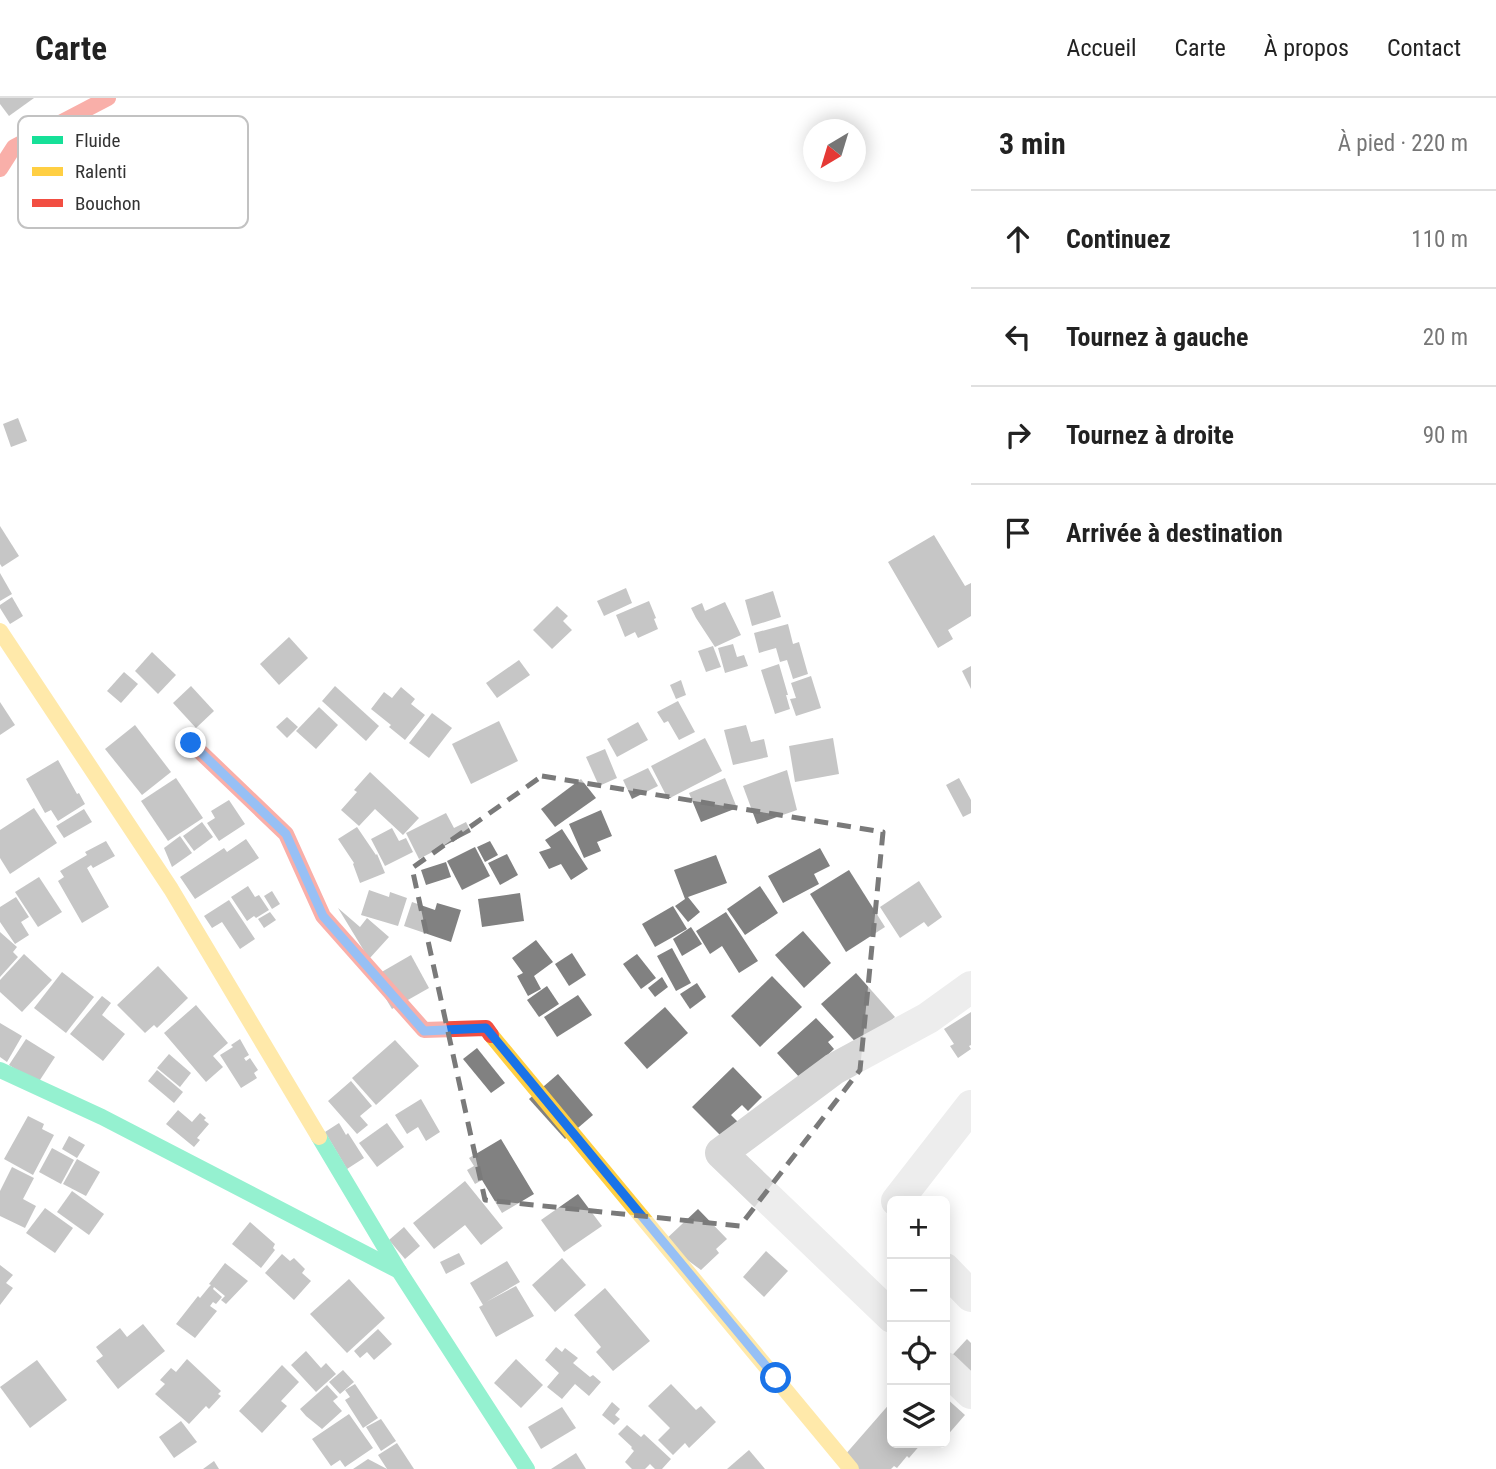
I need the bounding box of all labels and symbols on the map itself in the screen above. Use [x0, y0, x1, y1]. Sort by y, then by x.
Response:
legend [18, 116, 248, 228]
north arrow [803, 119, 866, 182]
text: Fluide [75, 129, 120, 152]
text: Ralenti [75, 160, 127, 183]
text: Bouchon [75, 192, 141, 215]
route end [175, 727, 206, 758]
route start [760, 1362, 791, 1393]

